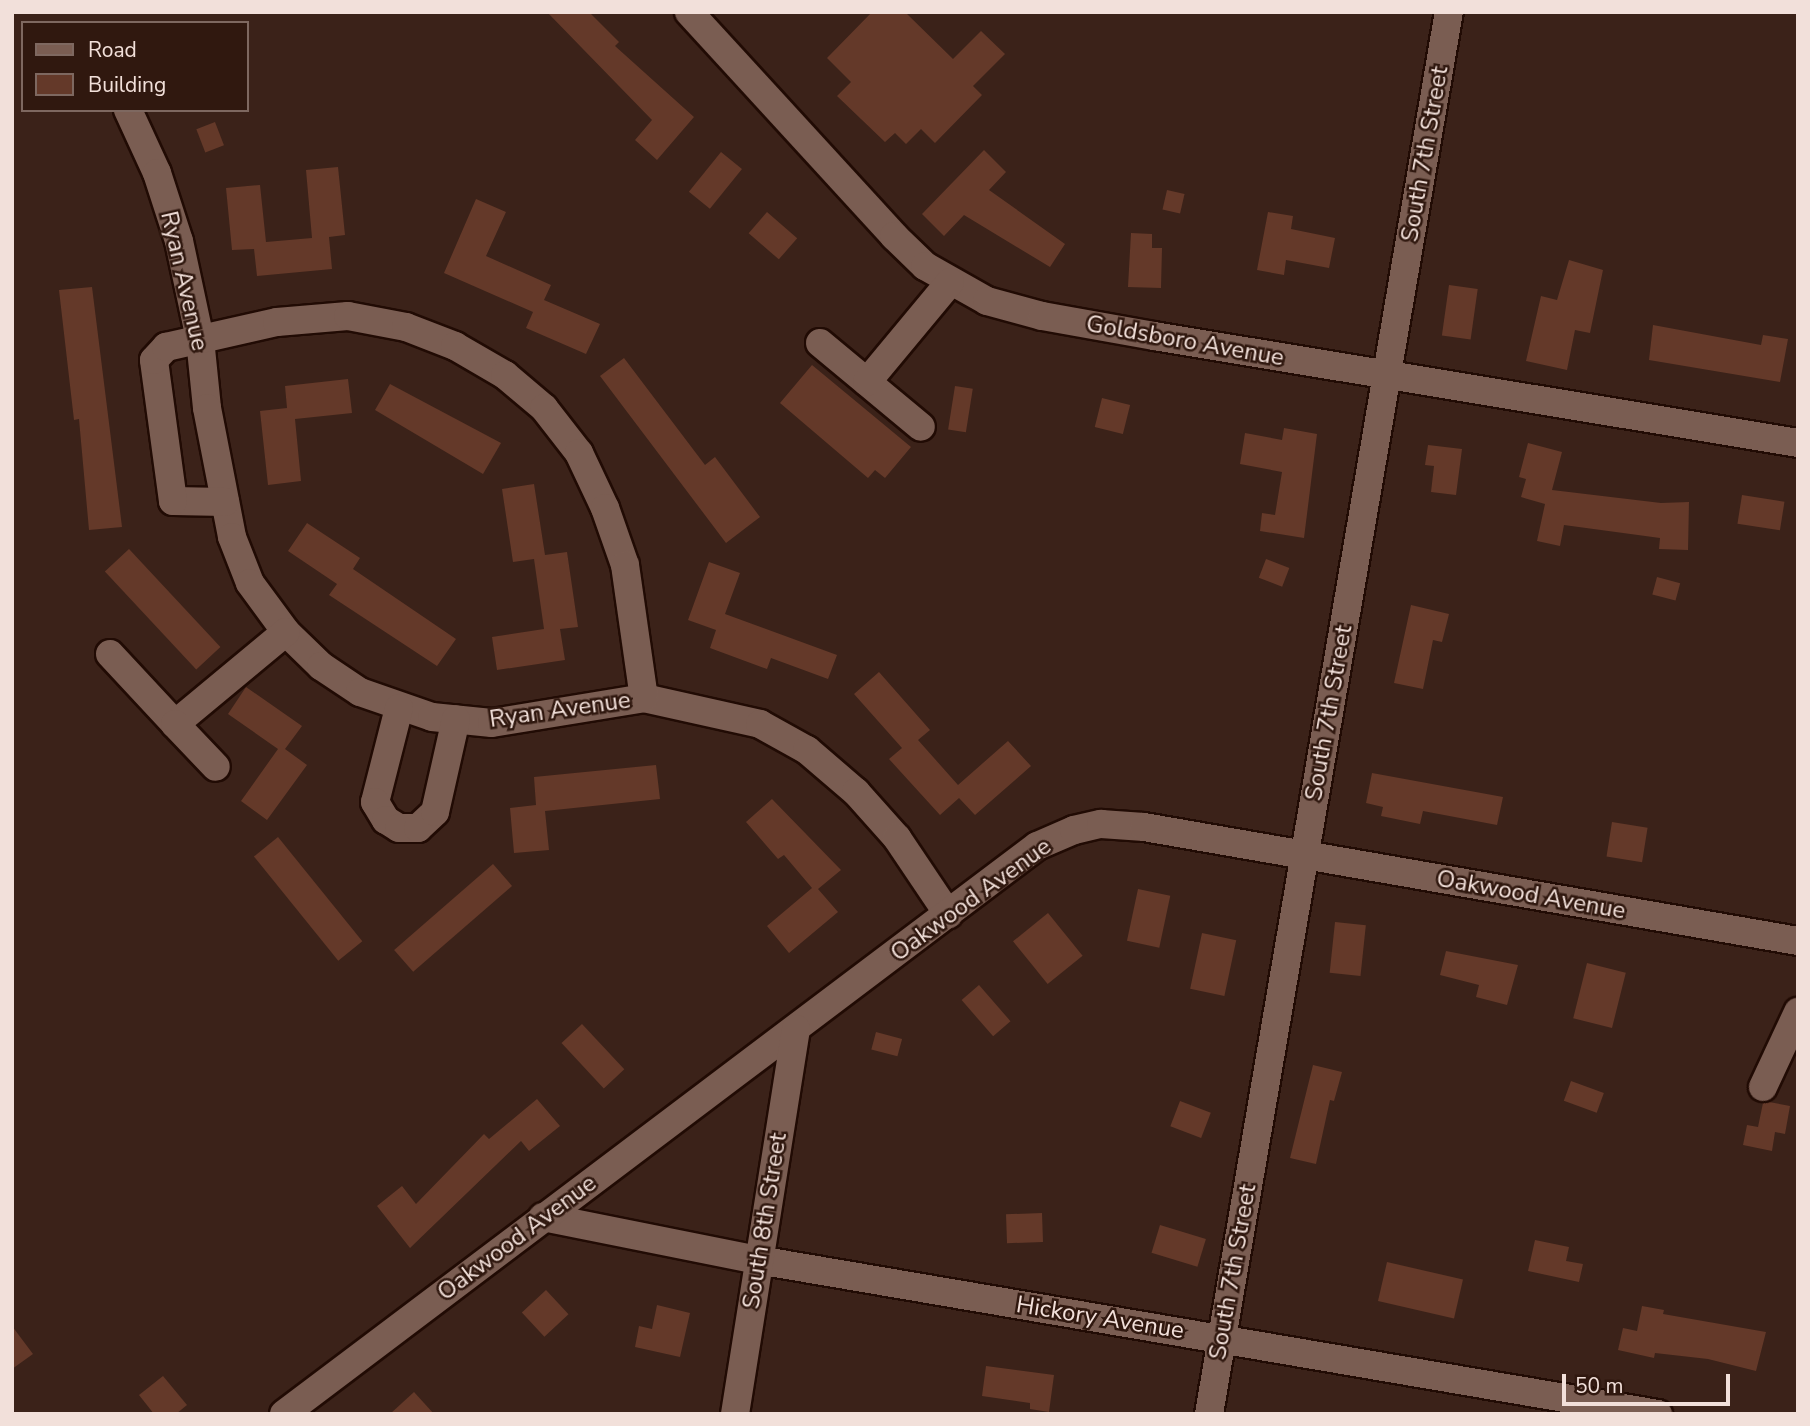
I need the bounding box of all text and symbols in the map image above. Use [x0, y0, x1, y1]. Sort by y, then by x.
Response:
legend [21, 21, 248, 112]
text: Road [88, 36, 137, 64]
street label: South 7th Street [1395, 64, 1455, 244]
text: Building [88, 71, 166, 99]
street label: Ryan Avenue [154, 208, 214, 354]
street label: Goldsboro Avenue [1084, 309, 1286, 373]
street label: South 7th Street [1299, 623, 1359, 803]
street label: Ryan Avenue [488, 686, 632, 734]
street label: Oakwood Avenue [885, 832, 1057, 968]
street label: Oakwood Avenue [1434, 864, 1628, 926]
street label: South 8th Street [737, 1131, 793, 1311]
street label: Oakwood Avenue [432, 1169, 602, 1307]
street label: South 7th Street [1203, 1182, 1263, 1362]
street label: Hickory Avenue [1014, 1291, 1186, 1345]
scale bar [1565, 1360, 1733, 1404]
text: 50 m [1575, 1372, 1624, 1400]

